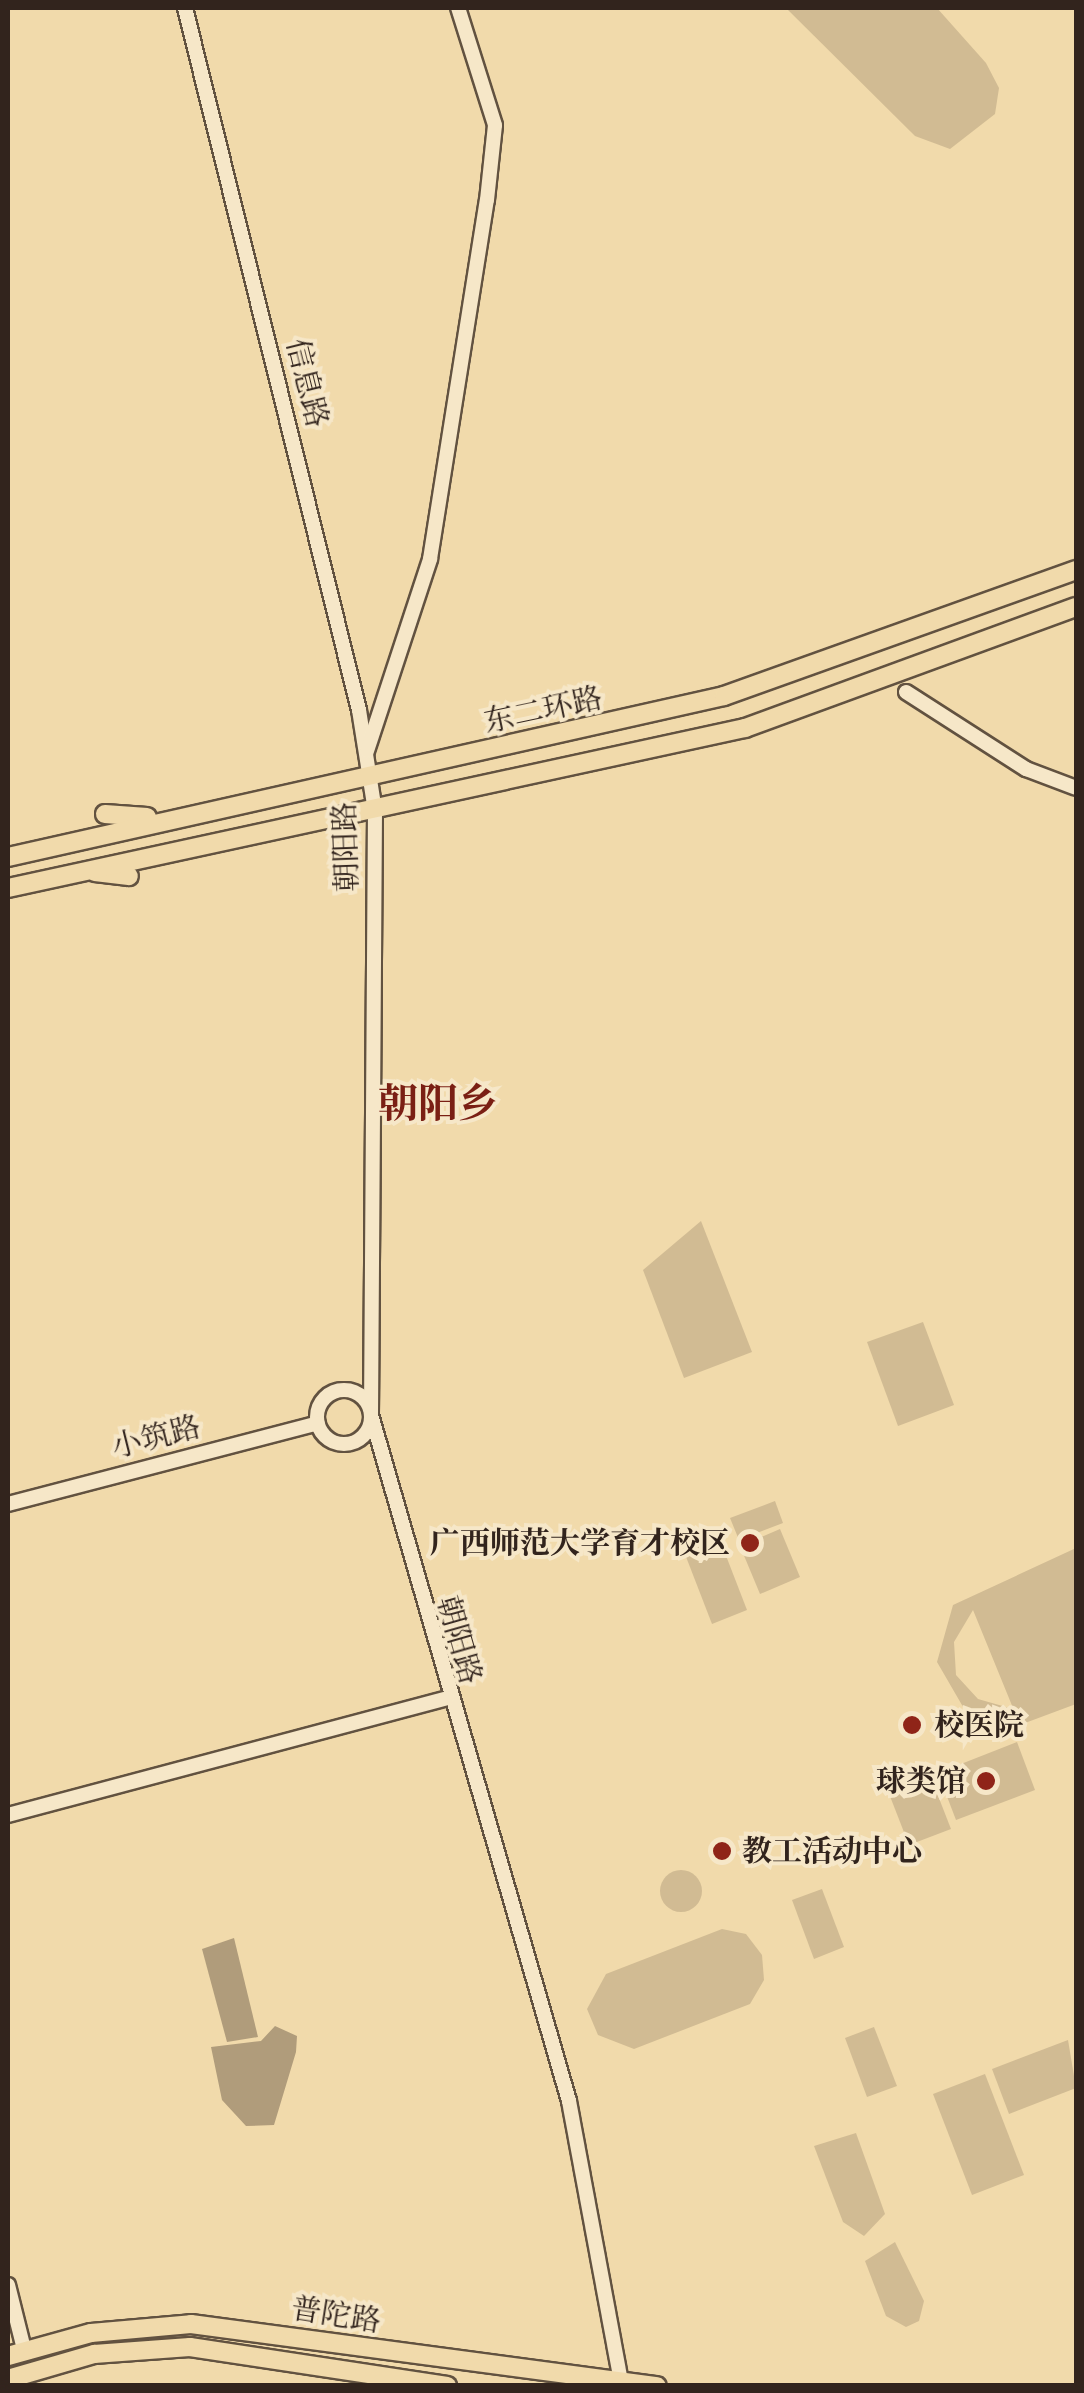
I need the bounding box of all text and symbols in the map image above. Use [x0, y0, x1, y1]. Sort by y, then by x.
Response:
street label: 信息路 [279, 335, 335, 431]
street label: 东二环路 [481, 680, 605, 740]
street label: 朝阳路 [326, 801, 366, 893]
district label: 朝阳乡 [378, 1080, 498, 1128]
street label: 小筑路 [108, 1409, 204, 1465]
place label: 广西师范大学育才校区 [430, 1525, 730, 1561]
marker: 广西师范大学育才校区 [739, 1532, 761, 1554]
street label: 朝阳路 [429, 1592, 489, 1688]
place label: 校医院 [934, 1707, 1024, 1743]
marker: 校医院 [899, 1712, 925, 1738]
place label: 球类馆 [876, 1763, 966, 1799]
marker: 球类馆 [975, 1770, 997, 1792]
place label: 教工活动中心 [742, 1833, 922, 1869]
marker: 教工活动中心 [711, 1840, 733, 1862]
street label: 普陀路 [289, 2290, 383, 2340]

